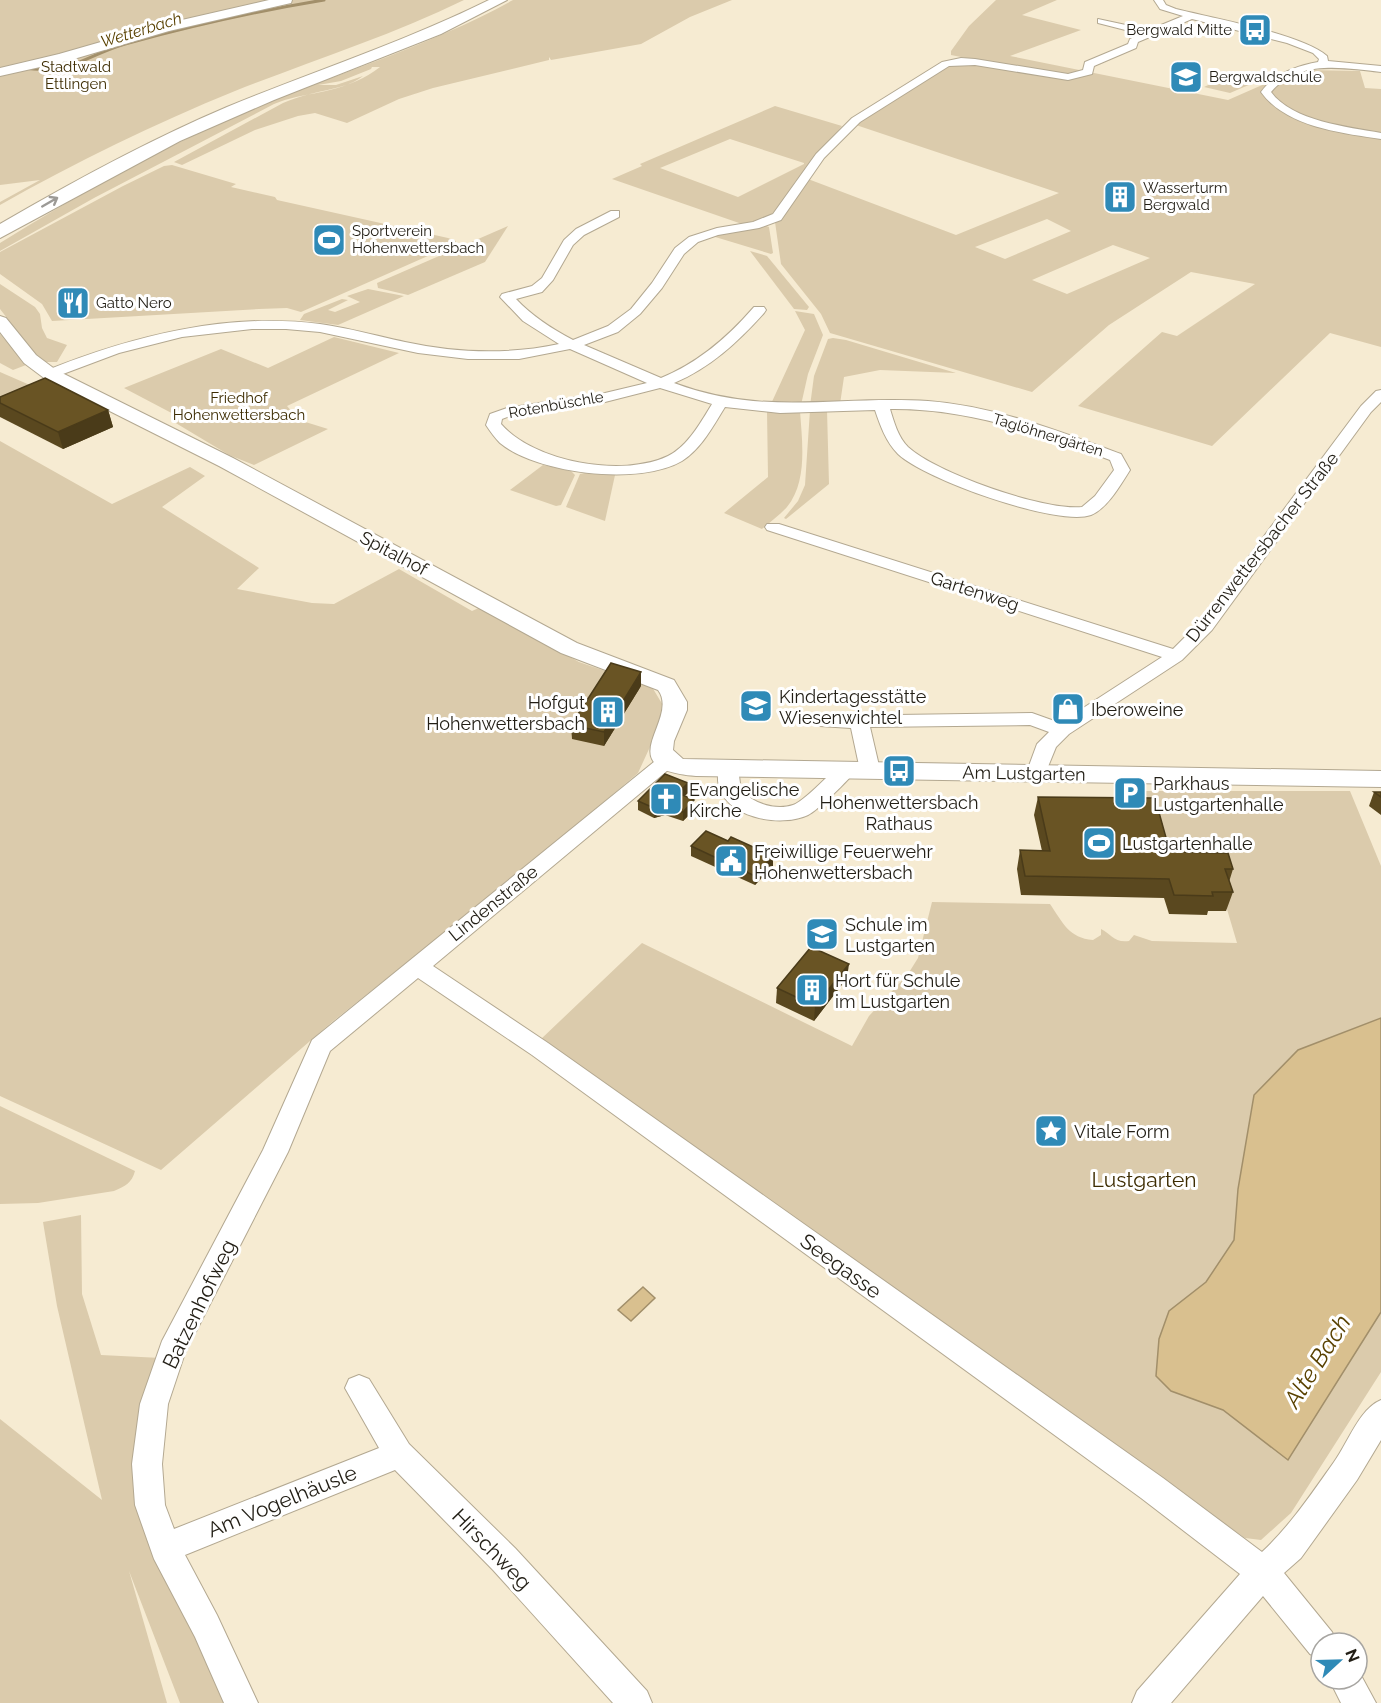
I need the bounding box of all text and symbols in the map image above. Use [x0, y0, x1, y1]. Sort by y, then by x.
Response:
water label: Wetterbach [98, 9, 184, 51]
bus stop icon: Bergwald Mitte [1237, 12, 1273, 48]
place label: Bergwald Mitte [1126, 21, 1232, 39]
park label: Stadtwald Ettlingen [41, 58, 111, 93]
school or university icon: Bergwaldschule [1168, 59, 1204, 95]
place label: Bergwaldschule [1209, 68, 1322, 86]
building icon: Wasserturm Bergwald [1102, 179, 1138, 215]
place label: Wasserturm Bergwald [1143, 179, 1228, 214]
one-way arrow [41, 196, 58, 208]
sports icon: Sportverein Hohenwettersbach [311, 222, 347, 258]
place label: Sportverein Hohenwettersbach [352, 222, 484, 257]
restaurant icon: Gatto Nero [55, 285, 91, 321]
place label: Gatto Nero [96, 294, 172, 312]
street label: Rotenbüschle [507, 388, 605, 422]
park label: Friedhof Hohenwettersbach [173, 389, 305, 424]
street label: Taglöhnergärten [991, 410, 1105, 460]
street label: Dürrenwettersbacher Straße [1181, 448, 1343, 646]
street label: Spitalhof [357, 526, 432, 580]
street label: Gartenweg [928, 567, 1022, 615]
place label: Kindertagesstätte Wiesenwichtel [779, 686, 927, 728]
school or university icon: Kindertagesstätte Wiesenwichtel [738, 688, 774, 724]
shop icon: Iberoweine [1050, 691, 1086, 727]
place label: Hofgut Hohenwettersbach [426, 692, 585, 734]
building icon: Hofgut Hohenwettersbach [590, 694, 626, 730]
place label: Iberoweine [1091, 699, 1184, 720]
bus stop icon: Hohenwettersbach Rathaus [881, 753, 917, 789]
street label: Am Lustgarten [962, 761, 1086, 785]
place label: Parkhaus Lustgartenhalle [1153, 773, 1284, 815]
parking icon: Parkhaus Lustgartenhalle [1112, 775, 1148, 811]
place label: Evangelische Kirche [689, 779, 800, 821]
church icon: Evangelische Kirche [648, 781, 684, 817]
place label: Hohenwettersbach Rathaus [820, 792, 978, 834]
sports icon: Lustgartenhalle [1081, 825, 1117, 861]
place label: Lustgartenhalle [1122, 833, 1253, 854]
place label: Freiwillige Feuerwehr Hohenwettersbach [754, 841, 934, 883]
public building icon: Freiwillige Feuerwehr Hohenwettersbach [713, 843, 749, 879]
street label: Lindenstraße [444, 860, 542, 945]
place label: Schule im Lustgarten [845, 914, 935, 956]
school or university icon: Schule im Lustgarten [804, 916, 840, 952]
place label: Hort für Schule im Lustgarten [835, 970, 961, 1012]
building icon: Hort für Schule im Lustgarten [794, 972, 830, 1008]
place icon: Vitale Form [1033, 1113, 1069, 1149]
place label: Vitale Form [1074, 1121, 1170, 1142]
park label: Lustgarten [1092, 1167, 1196, 1192]
street label: Seegasse [795, 1228, 887, 1304]
street label: Batzenhofweg [157, 1235, 241, 1373]
water label: Alte Bach [1276, 1309, 1357, 1414]
street label: Am Vogelhäusle [204, 1460, 360, 1542]
street label: Hirschweg [447, 1503, 537, 1595]
north arrow [1309, 1631, 1369, 1691]
text: N [1341, 1646, 1364, 1665]

